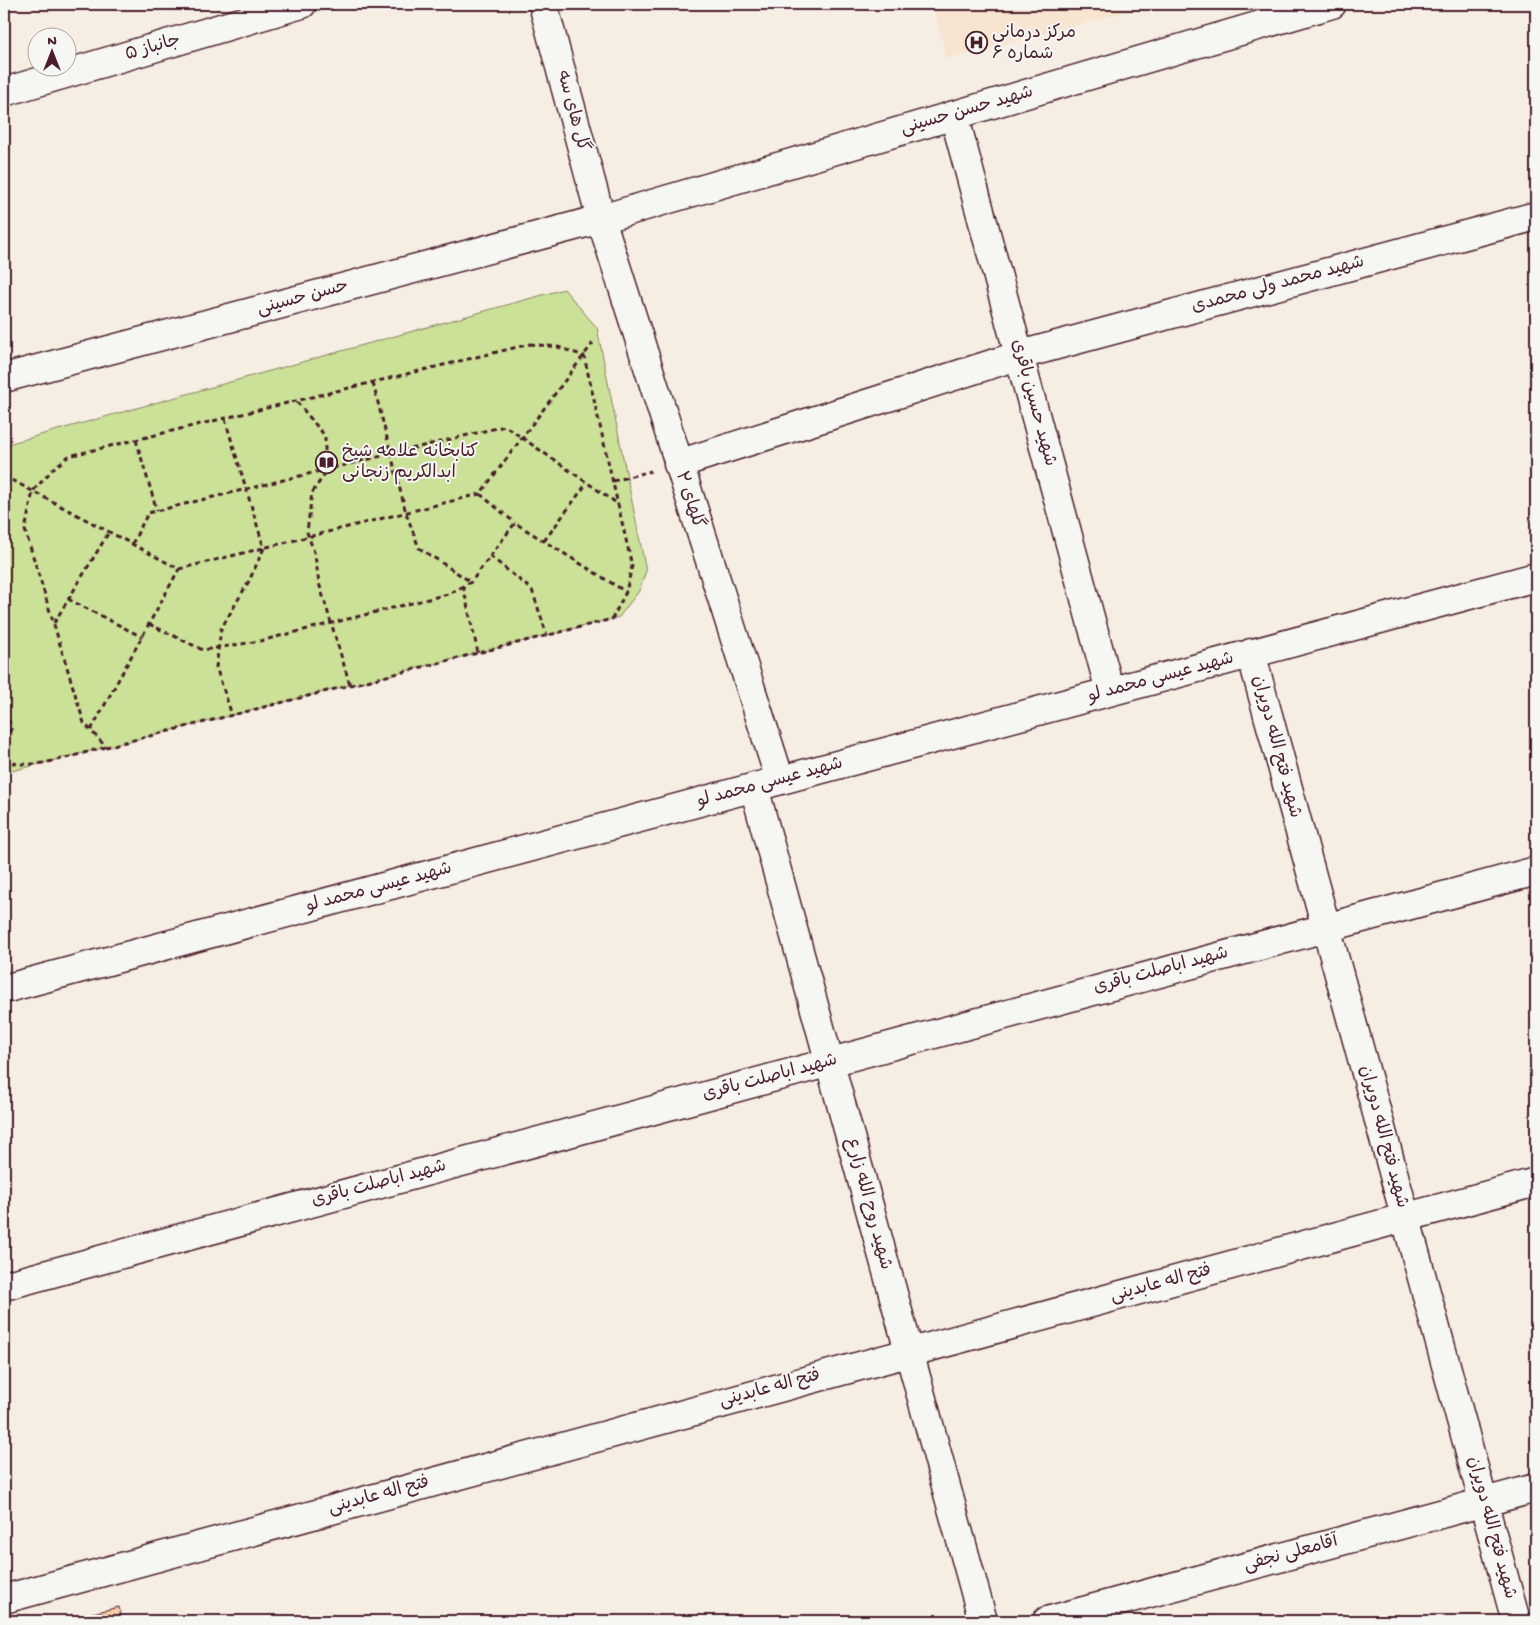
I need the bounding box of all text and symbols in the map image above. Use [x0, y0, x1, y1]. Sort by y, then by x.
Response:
place label: مرکز درمانی شماره ۶ [992, 23, 1076, 65]
north arrow [28, 28, 78, 78]
street label: جانباز ۵ [123, 30, 183, 66]
hospital icon: مرکز درمانی شماره ۶ [964, 31, 988, 55]
text: N [47, 33, 57, 50]
street label: گل های سه [551, 68, 595, 154]
street label: شهید حسن حسینی [898, 82, 1036, 140]
street label: شهید محمد ولی محمدی [1189, 252, 1367, 318]
street label: حسن حسینی [255, 276, 351, 320]
street label: شهید حسین باقری [1006, 337, 1060, 469]
place label: کتابخانه علامه شیخ ابدالکریم زنجانی [342, 442, 479, 485]
library icon: کتابخانه علامه شیخ ابدالکریم زنجانی [314, 450, 338, 474]
street label: گلهای ۲ [670, 468, 710, 531]
street label: شهید عیسی محمد لو [1085, 648, 1236, 708]
street label: شهید فتح الله دویران [1247, 673, 1305, 821]
street label: شهید عیسی محمد لو [694, 753, 845, 813]
street label: شهید عیسی محمد لو [303, 858, 454, 918]
street label: شهید اباصلت باقری [1091, 943, 1231, 999]
street label: شهید اباصلت باقری [700, 1050, 840, 1106]
street label: شهید فتح الله دویران [1354, 1063, 1412, 1211]
street label: شهید روح الله زارع [840, 1136, 896, 1272]
street label: شهید اباصلت باقری [309, 1156, 449, 1212]
street label: فتح اله عابدینی [1108, 1260, 1214, 1308]
street label: فتح اله عابدینی [717, 1365, 823, 1413]
street label: شهید فتح الله دویران [1462, 1454, 1520, 1602]
street label: فتح اله عابدینی [326, 1472, 432, 1520]
street label: آقامعلی نجفی [1241, 1530, 1342, 1577]

